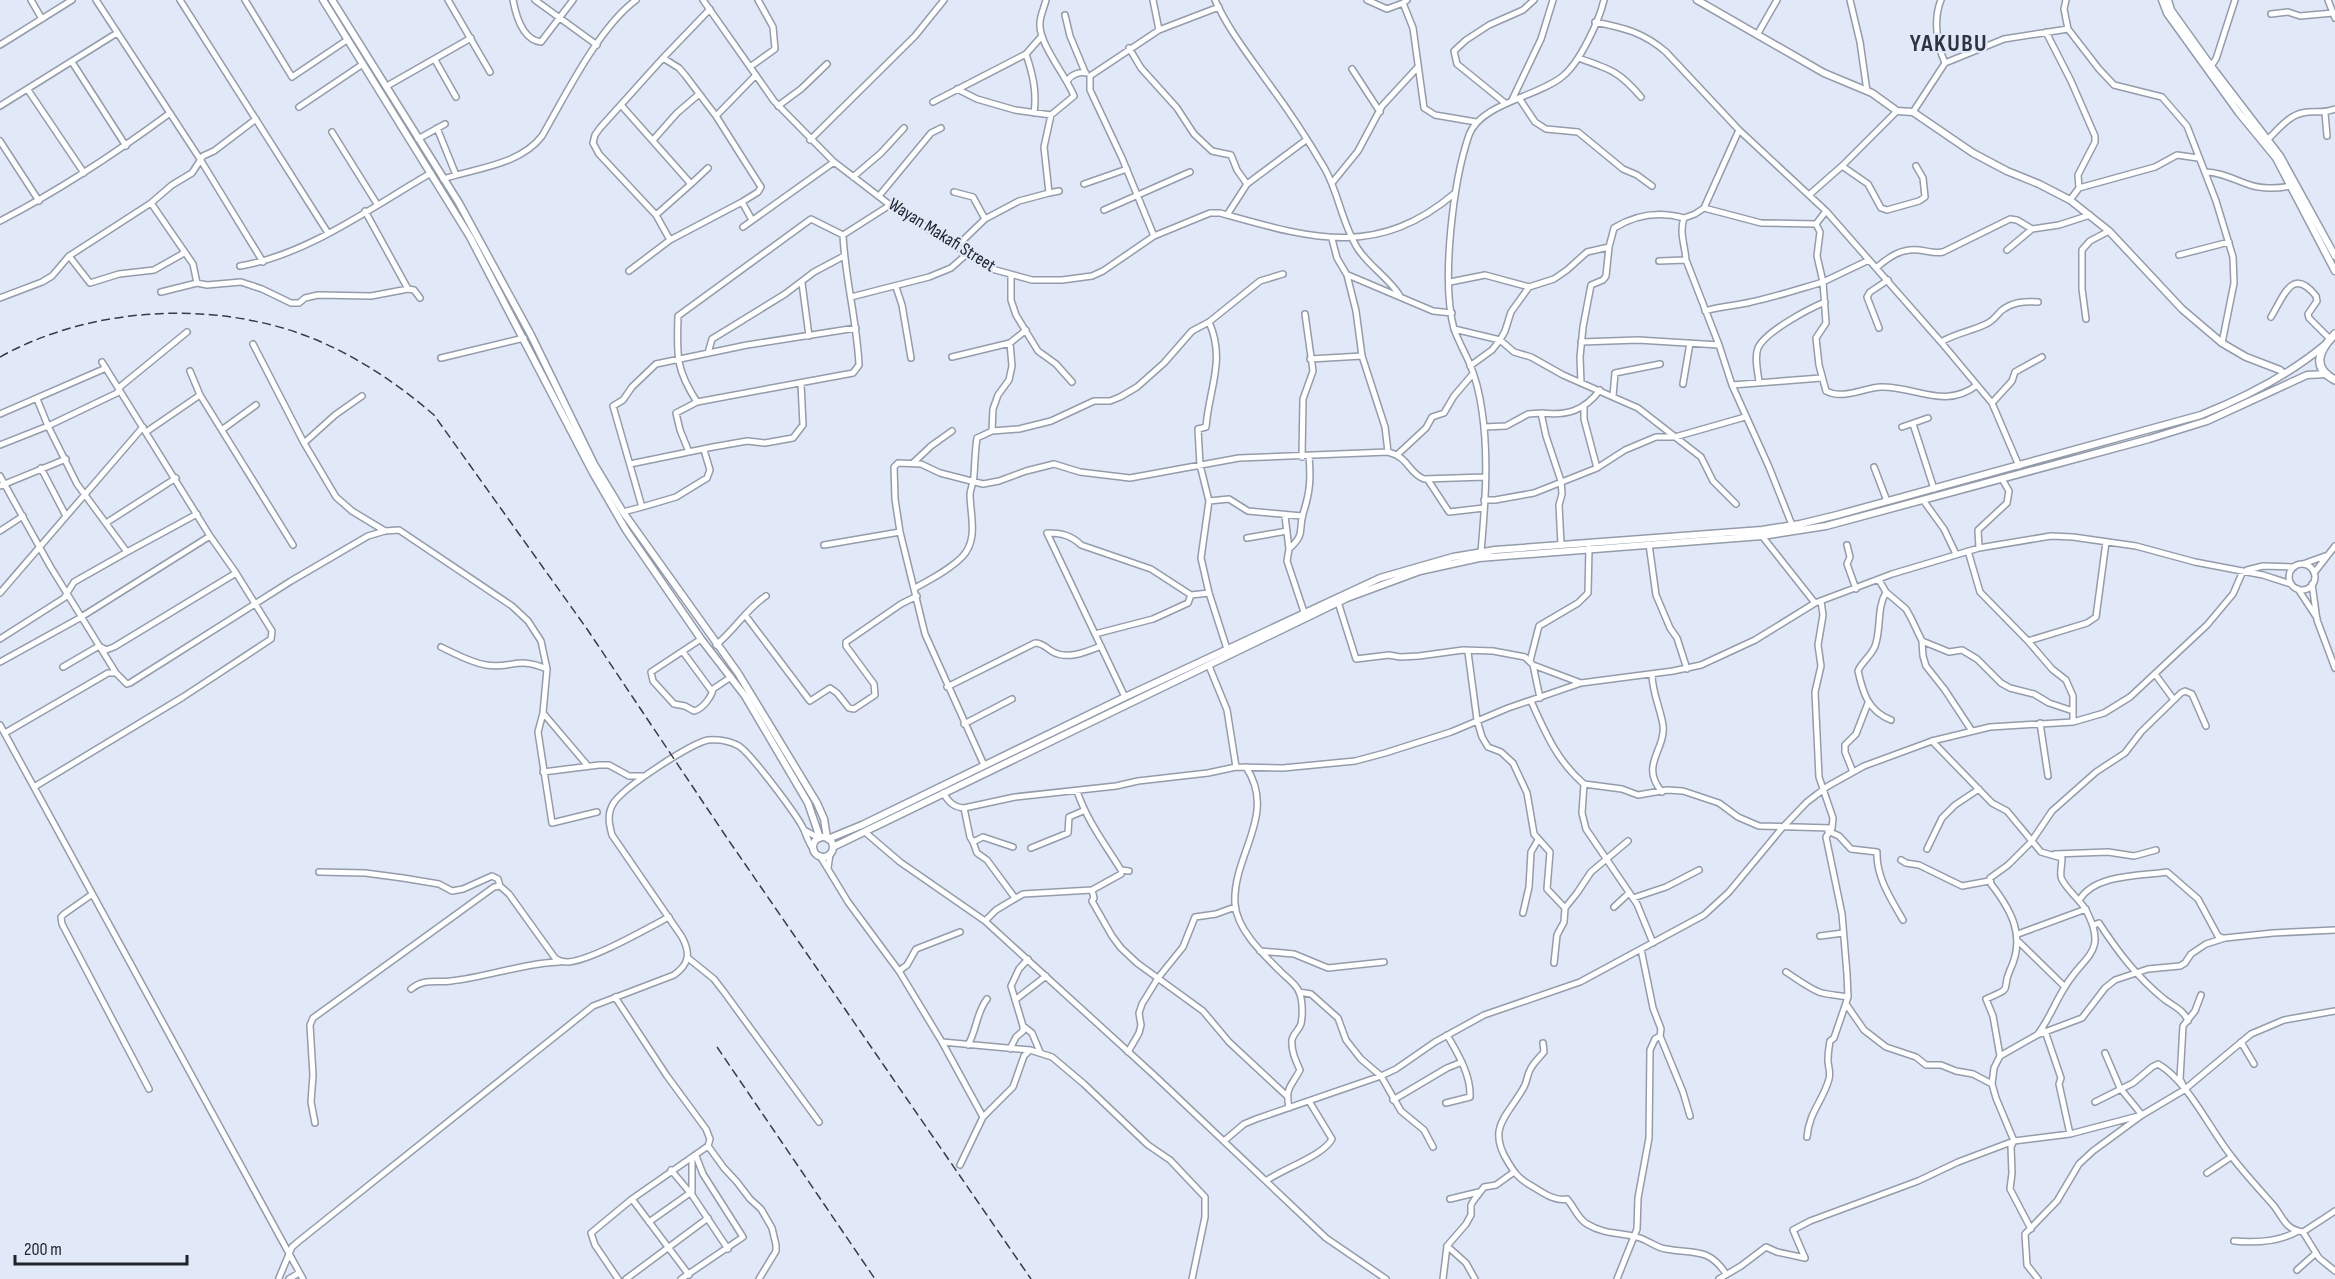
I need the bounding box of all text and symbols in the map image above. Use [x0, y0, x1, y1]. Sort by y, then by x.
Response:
district label: YAKUBU [1910, 29, 1988, 58]
street label: Wayan Makafi Street [885, 194, 1000, 277]
scale bar [15, 1228, 188, 1266]
text: 200 m [24, 1239, 62, 1260]

